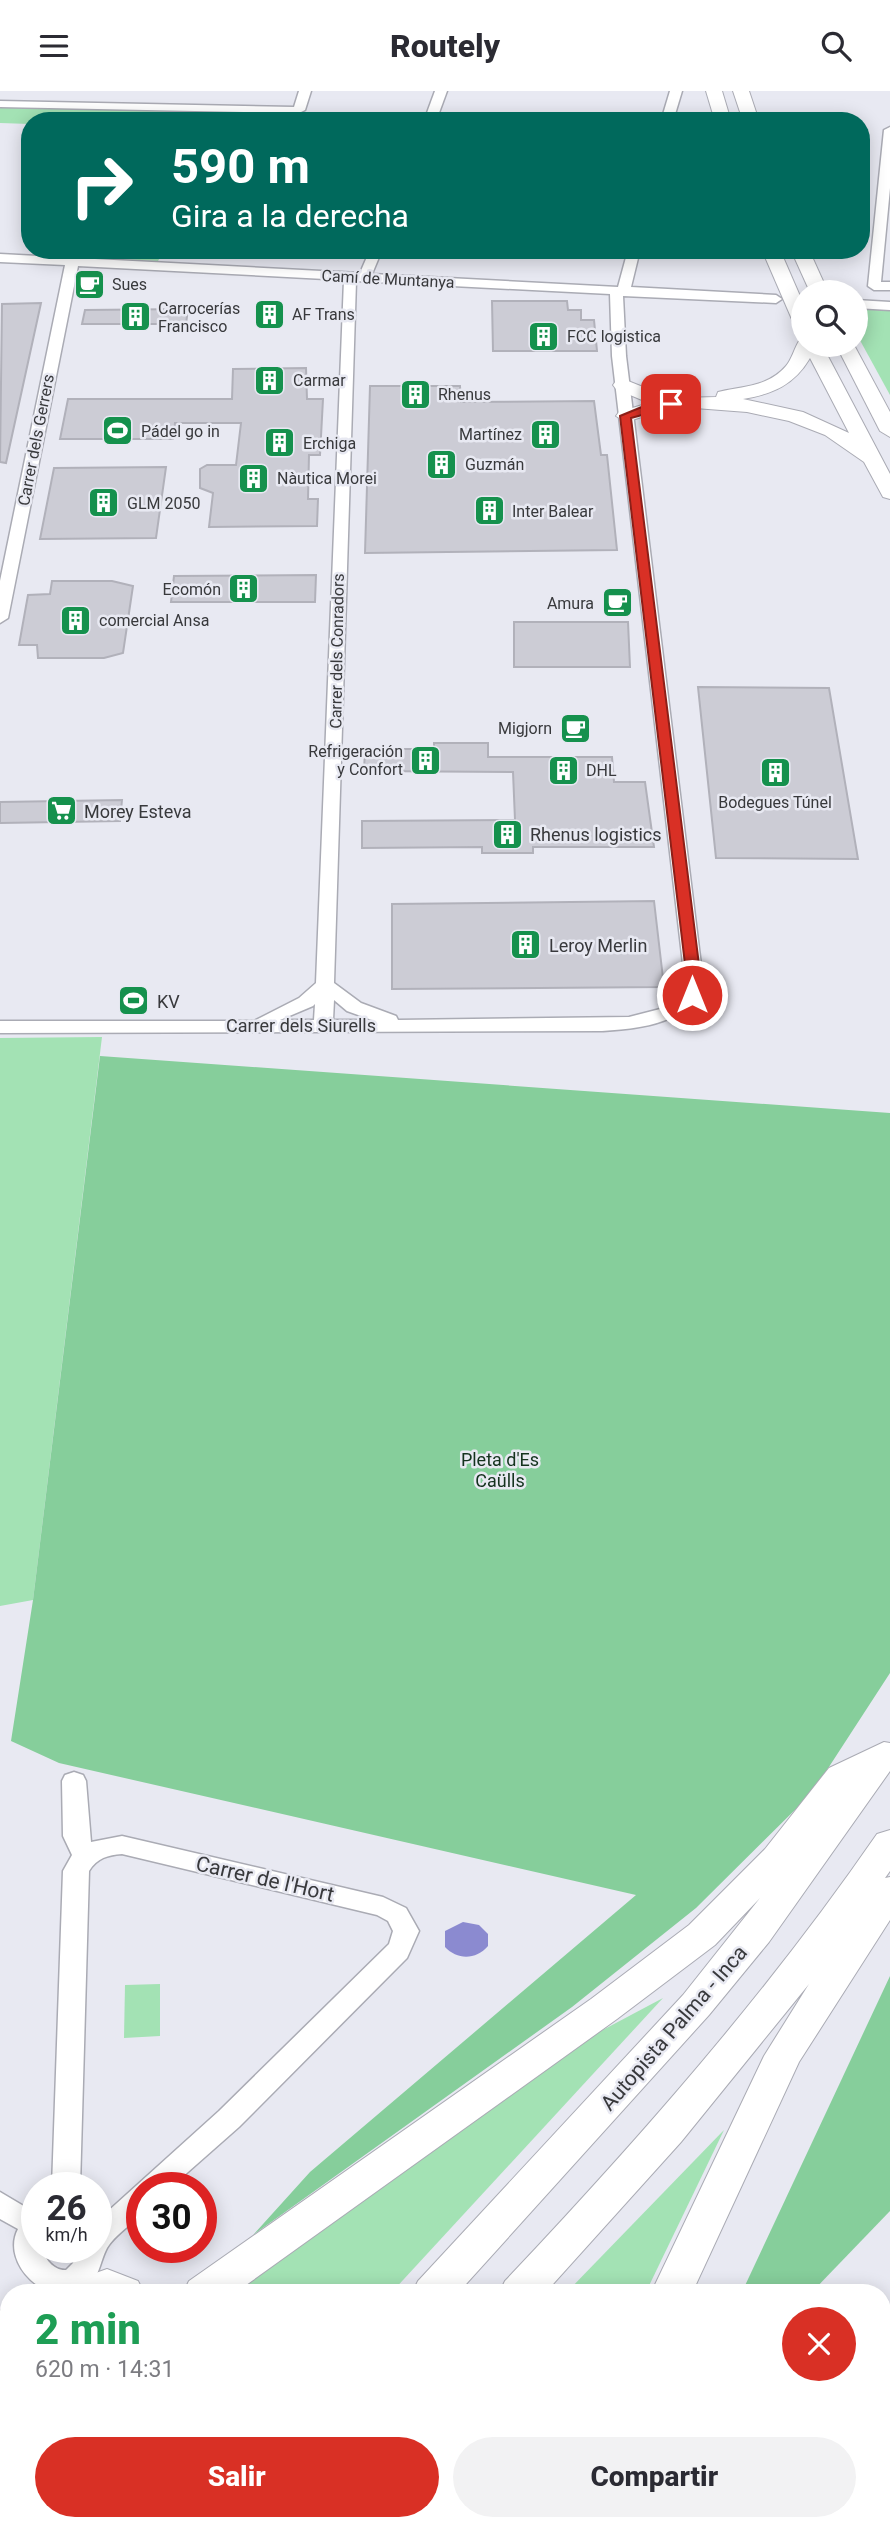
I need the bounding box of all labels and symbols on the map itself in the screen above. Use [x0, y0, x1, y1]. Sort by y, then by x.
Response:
street label: Camí de Muntanya [321, 266, 455, 292]
cafe icon: Sues [72, 267, 106, 301]
place label: Sues [112, 275, 147, 294]
building icon: AF Trans [252, 297, 286, 331]
place label: Carrocerías Francisco [158, 299, 240, 336]
building icon: Carrocerías Francisco [118, 300, 152, 334]
place label: AF Trans [292, 305, 355, 324]
building icon: FCC logistica [527, 319, 561, 353]
place label: FCC logistica [567, 327, 661, 346]
building icon: Carmar [253, 363, 287, 397]
place label: Carmar [293, 371, 346, 390]
street label: Carrer dels Gerrers [14, 373, 58, 507]
pin [641, 374, 701, 434]
building icon: Rhenus [398, 377, 432, 411]
place label: Rhenus [438, 385, 491, 404]
sports icon: Pádel go in [101, 414, 135, 448]
building icon: Martínez [528, 417, 562, 451]
place label: Pádel go in [141, 422, 220, 441]
place label: Martínez [459, 425, 522, 444]
building icon: Erchiga [263, 426, 297, 460]
place label: Erchiga [303, 434, 356, 453]
building icon: Guzmán [425, 447, 459, 481]
place label: Guzmán [465, 455, 524, 474]
building icon: Nàutica Morei [237, 461, 271, 495]
place label: Nàutica Morei [277, 469, 377, 488]
building icon: GLM 2050 [87, 486, 121, 520]
place label: GLM 2050 [127, 494, 200, 513]
building icon: Inter Balear [472, 494, 506, 528]
place label: Inter Balear [512, 502, 594, 521]
building icon: Ecomón [227, 572, 261, 606]
street label: Carrer dels Conradors [326, 573, 348, 729]
place label: Ecomón [163, 580, 221, 599]
cafe icon: Amura [600, 586, 634, 620]
place label: Amura [547, 594, 594, 613]
building icon: comercial Ansa [59, 603, 93, 637]
place label: comercial Ansa [99, 611, 209, 630]
cafe icon: Migjorn [558, 711, 592, 745]
place label: Migjorn [498, 719, 552, 738]
place label: Refrigeración y Confort [308, 742, 403, 779]
building icon: Refrigeración y Confort [409, 743, 443, 777]
building icon: DHL [546, 753, 580, 787]
building icon: Bodegues Túnel [758, 756, 792, 790]
place label: DHL [586, 761, 617, 780]
place label: Bodegues Túnel [718, 793, 832, 812]
supermarket icon: Morey Esteva [44, 794, 78, 828]
place label: Morey Esteva [84, 801, 192, 822]
building icon: Rhenus logistics [490, 817, 524, 851]
place label: Rhenus logistics [530, 824, 662, 845]
building icon: Leroy Merlin [509, 928, 543, 962]
place label: Leroy Merlin [549, 935, 647, 956]
position arrow [655, 958, 729, 1032]
sports icon: KV [117, 984, 151, 1018]
place label: KV [157, 991, 180, 1012]
street label: Carrer dels Siurells [226, 1015, 376, 1036]
park label: Pleta d'Es Caülls [461, 1449, 539, 1491]
street label: Carrer de l'Hort [194, 1851, 337, 1907]
street label: Autopista Palma - Inca [596, 1941, 752, 2115]
speed limit sign: 30 [126, 2172, 217, 2263]

